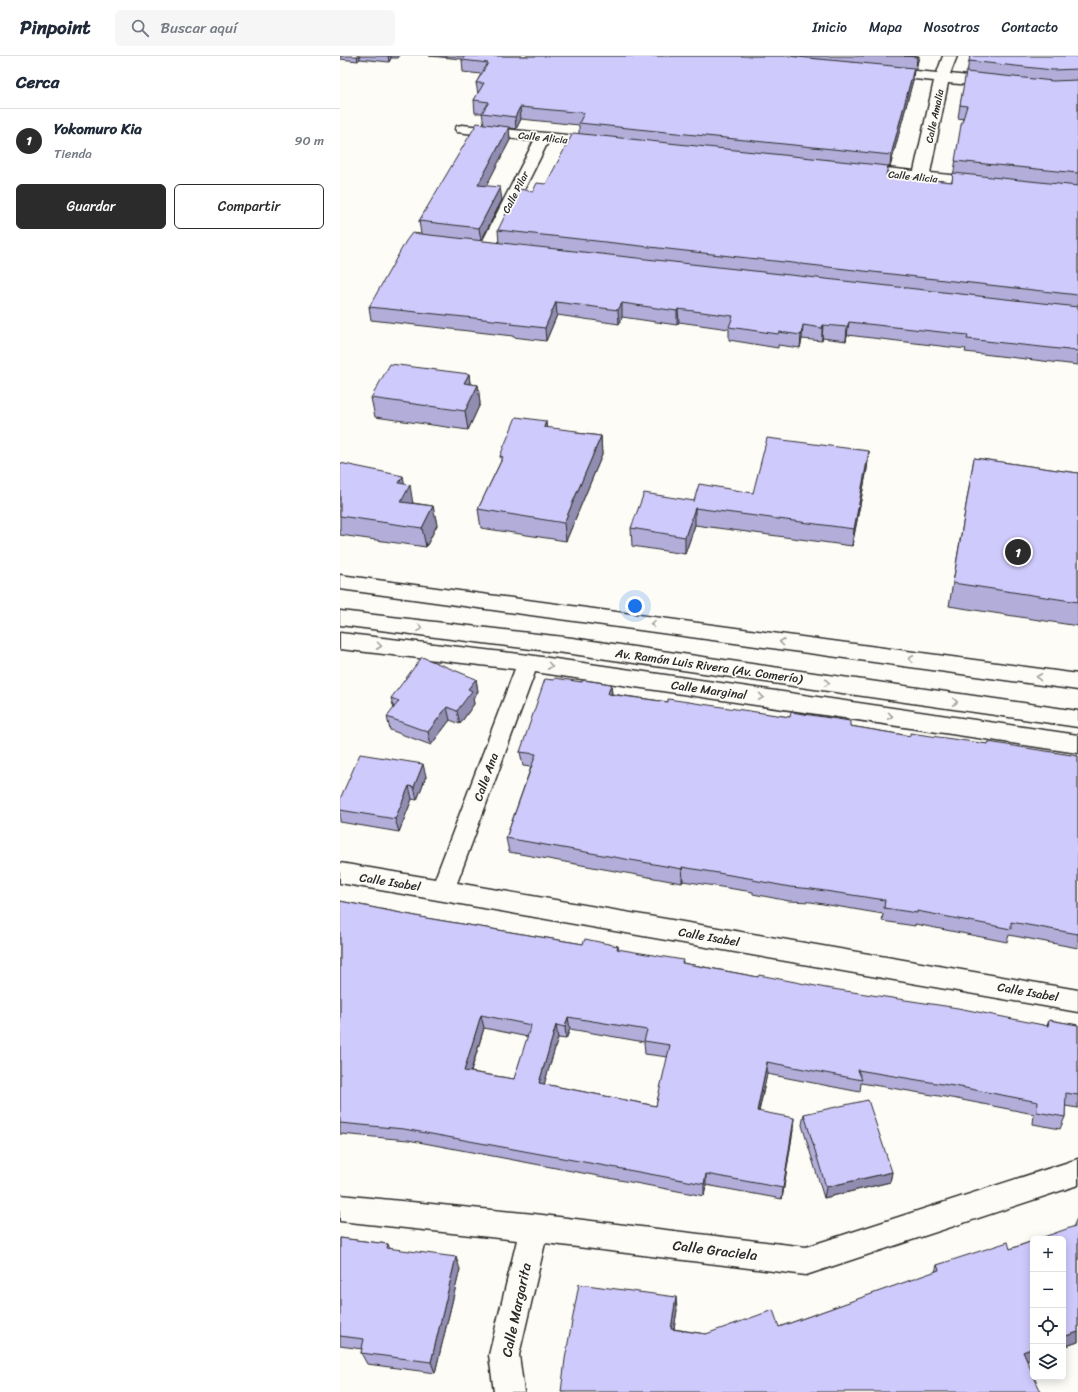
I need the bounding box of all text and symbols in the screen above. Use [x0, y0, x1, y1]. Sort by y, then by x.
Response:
search box [115, 10, 395, 46]
text: Pinpoint [20, 11, 91, 44]
text: Buscar aquí [161, 15, 237, 41]
text: Inicio [812, 15, 847, 40]
text: Mapa [869, 15, 902, 40]
text: Nosotros [924, 15, 979, 40]
text: Contacto [1001, 15, 1058, 40]
icon: search [129, 17, 151, 39]
text: Cerca [16, 67, 59, 97]
street label: Calle Amalia [920, 87, 950, 145]
text: Yokomuro Kia [54, 116, 142, 142]
street label: Calle Alicia [517, 126, 569, 150]
text: 1 [26, 129, 32, 152]
text: 90 m [294, 129, 324, 152]
text: Tienda [54, 142, 92, 165]
street label: Calle Alicia [887, 165, 939, 189]
street label: Calle Pilar [498, 167, 535, 217]
button: Guardar [16, 184, 166, 229]
button: Compartir [174, 184, 324, 229]
pin: 1 [1005, 537, 1031, 567]
your location [625, 596, 645, 616]
one-way arrow [650, 620, 656, 629]
one-way arrow [417, 623, 423, 632]
one-way arrow [779, 638, 785, 647]
one-way arrow [376, 641, 382, 650]
street label: Av. Ramón Luis Rivera (Av. Comerío) [613, 642, 805, 690]
one-way arrow [907, 655, 914, 664]
one-way arrow [546, 661, 553, 670]
one-way arrow [1036, 673, 1042, 682]
street label: Calle Marginal [670, 674, 749, 706]
one-way arrow [824, 678, 830, 687]
one-way arrow [758, 692, 764, 701]
one-way arrow [952, 697, 958, 706]
one-way arrow [887, 711, 893, 720]
street label: Calle Ana [467, 750, 505, 804]
street label: Calle Isabel [358, 866, 423, 898]
street label: Calle Isabel [677, 921, 742, 953]
street label: Calle Isabel [996, 976, 1061, 1008]
street label: Calle Graciela [671, 1233, 759, 1268]
map controls [1030, 1236, 1066, 1380]
button: + [1030, 1236, 1066, 1272]
street label: Calle Margarita [494, 1261, 539, 1360]
button: − [1030, 1272, 1066, 1308]
button: locate [1030, 1308, 1066, 1344]
button: layers [1030, 1344, 1066, 1380]

